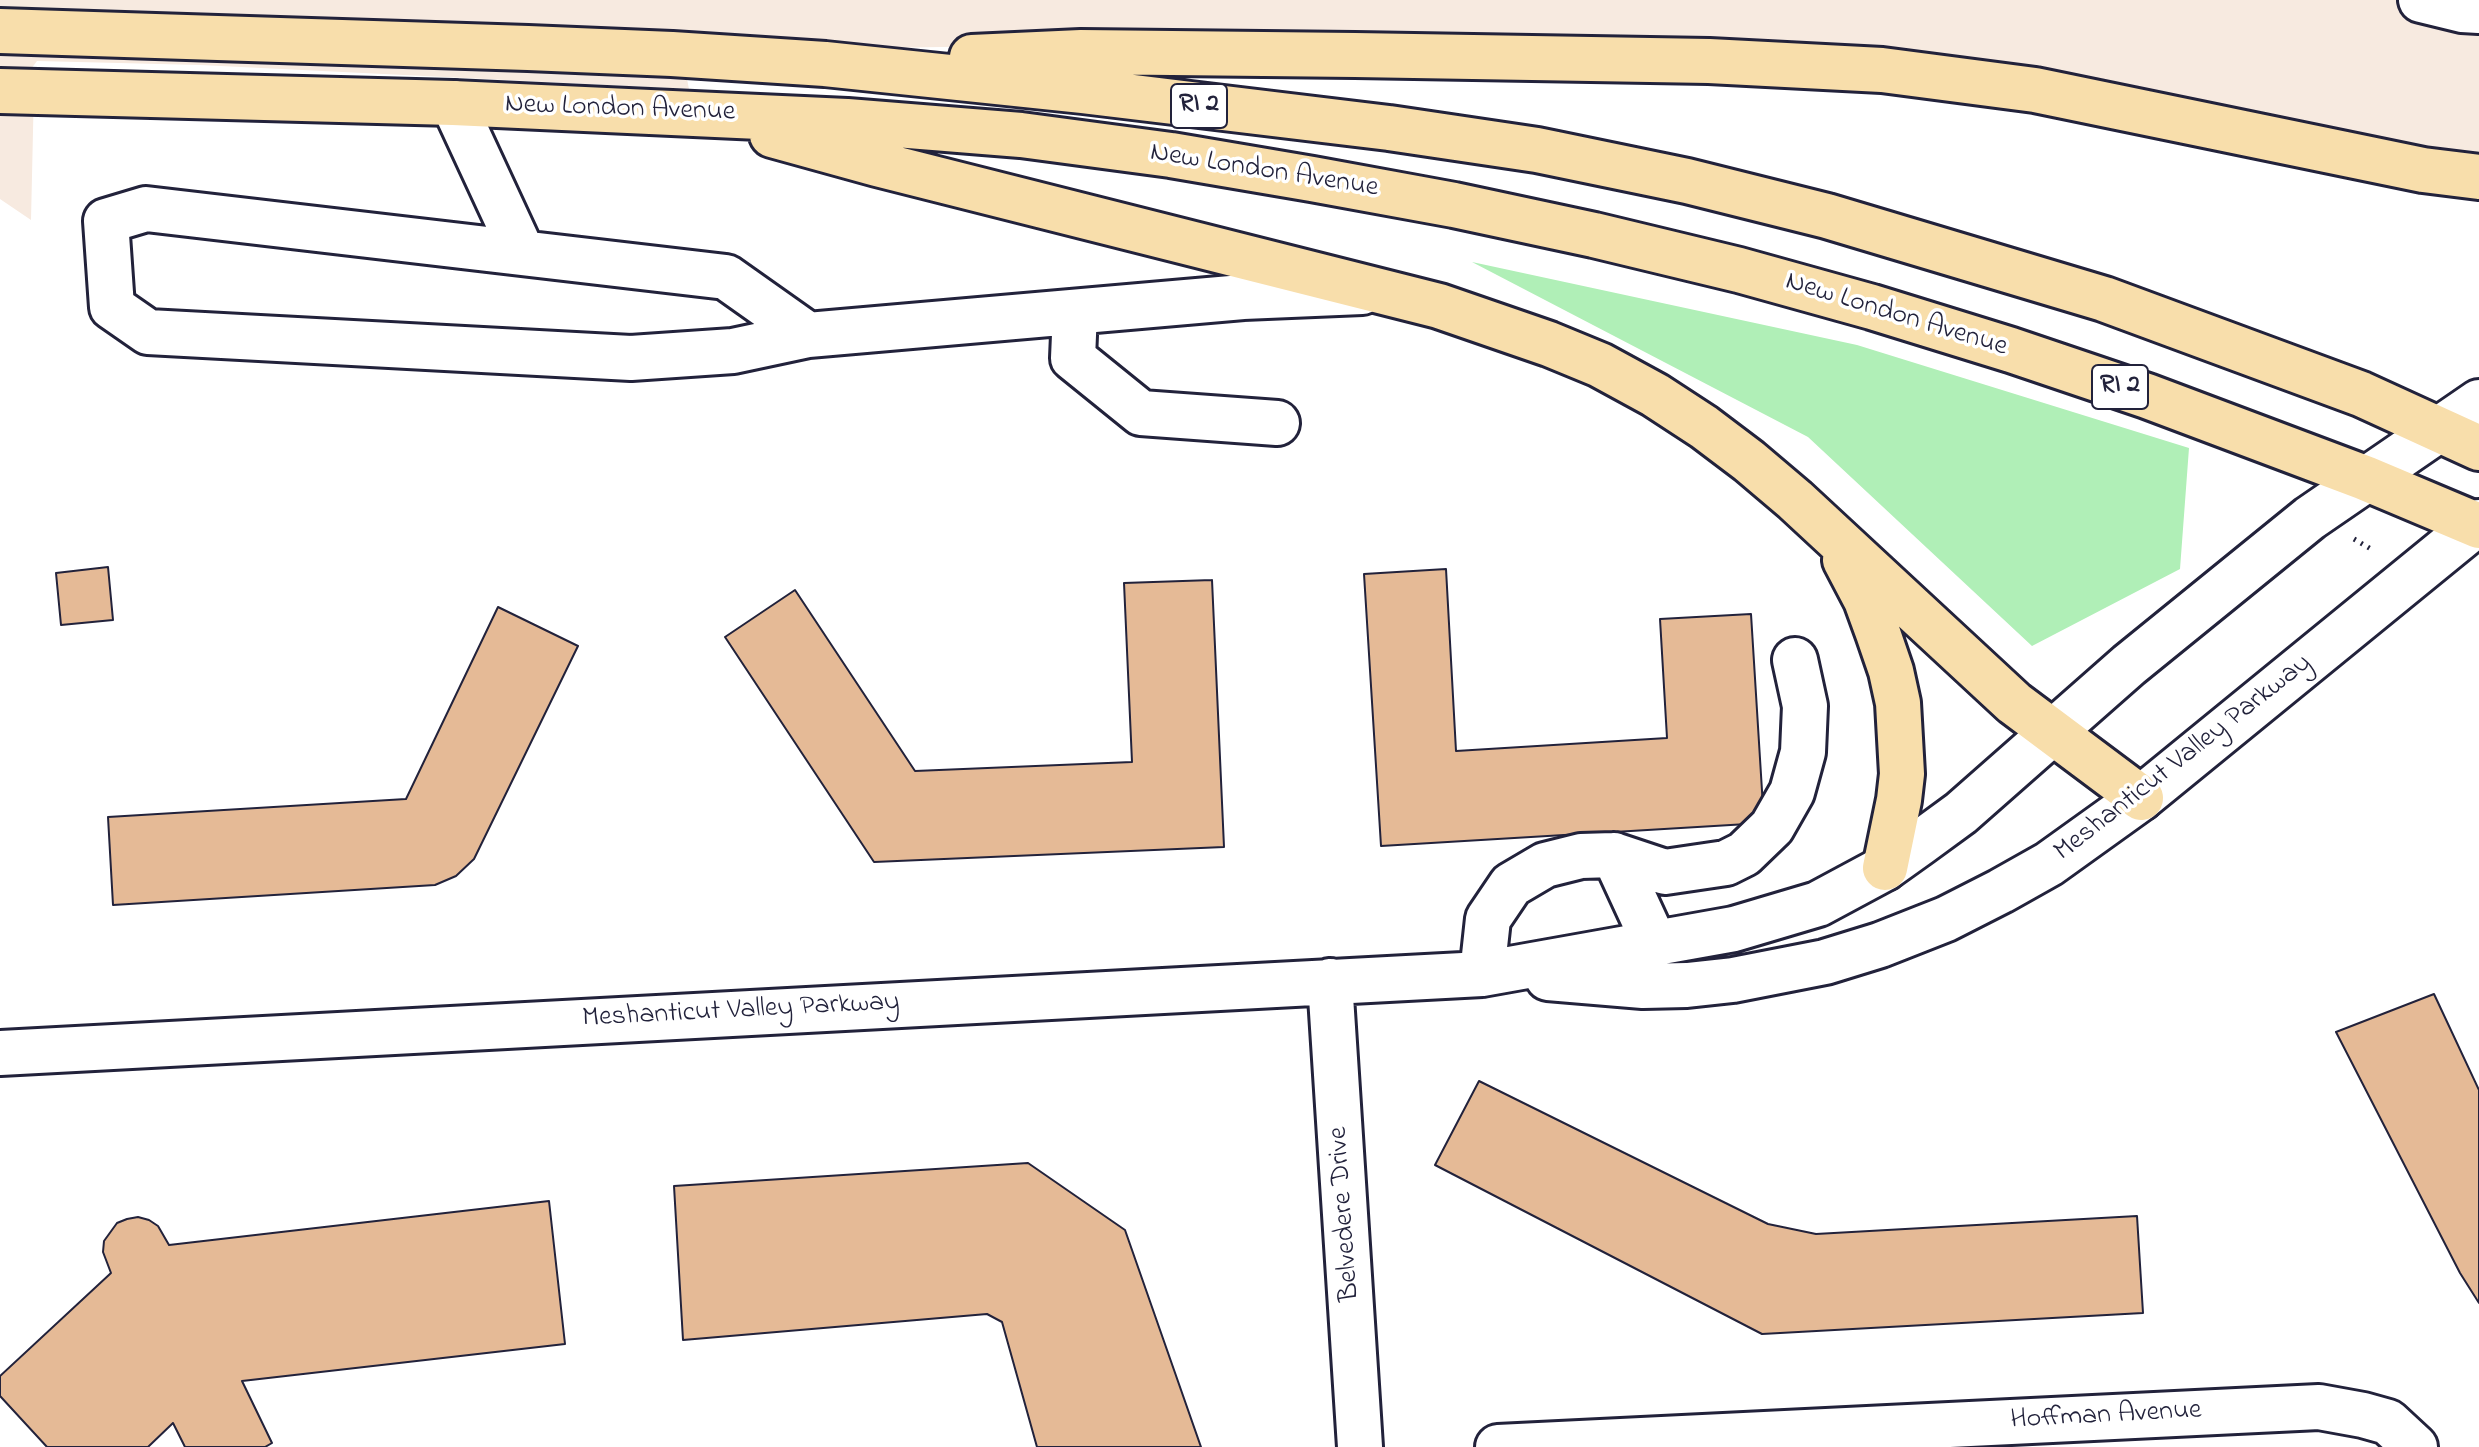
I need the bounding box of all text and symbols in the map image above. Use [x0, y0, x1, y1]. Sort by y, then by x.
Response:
road number: RI 2 [1171, 84, 1227, 128]
street label: New London Avenue [504, 89, 736, 131]
street label: New London Avenue [1148, 137, 1380, 207]
street label: New London Avenue [1781, 266, 2011, 366]
road number: RI 2 [2092, 365, 2148, 409]
street label: Meshanticut Valley Parkway [2048, 648, 2320, 870]
street label: Meshanticut Valley Parkway [581, 987, 901, 1037]
street label: Belvedere Drive [1323, 1125, 1369, 1303]
street label: Hoffman Avenue [2010, 1395, 2202, 1439]

